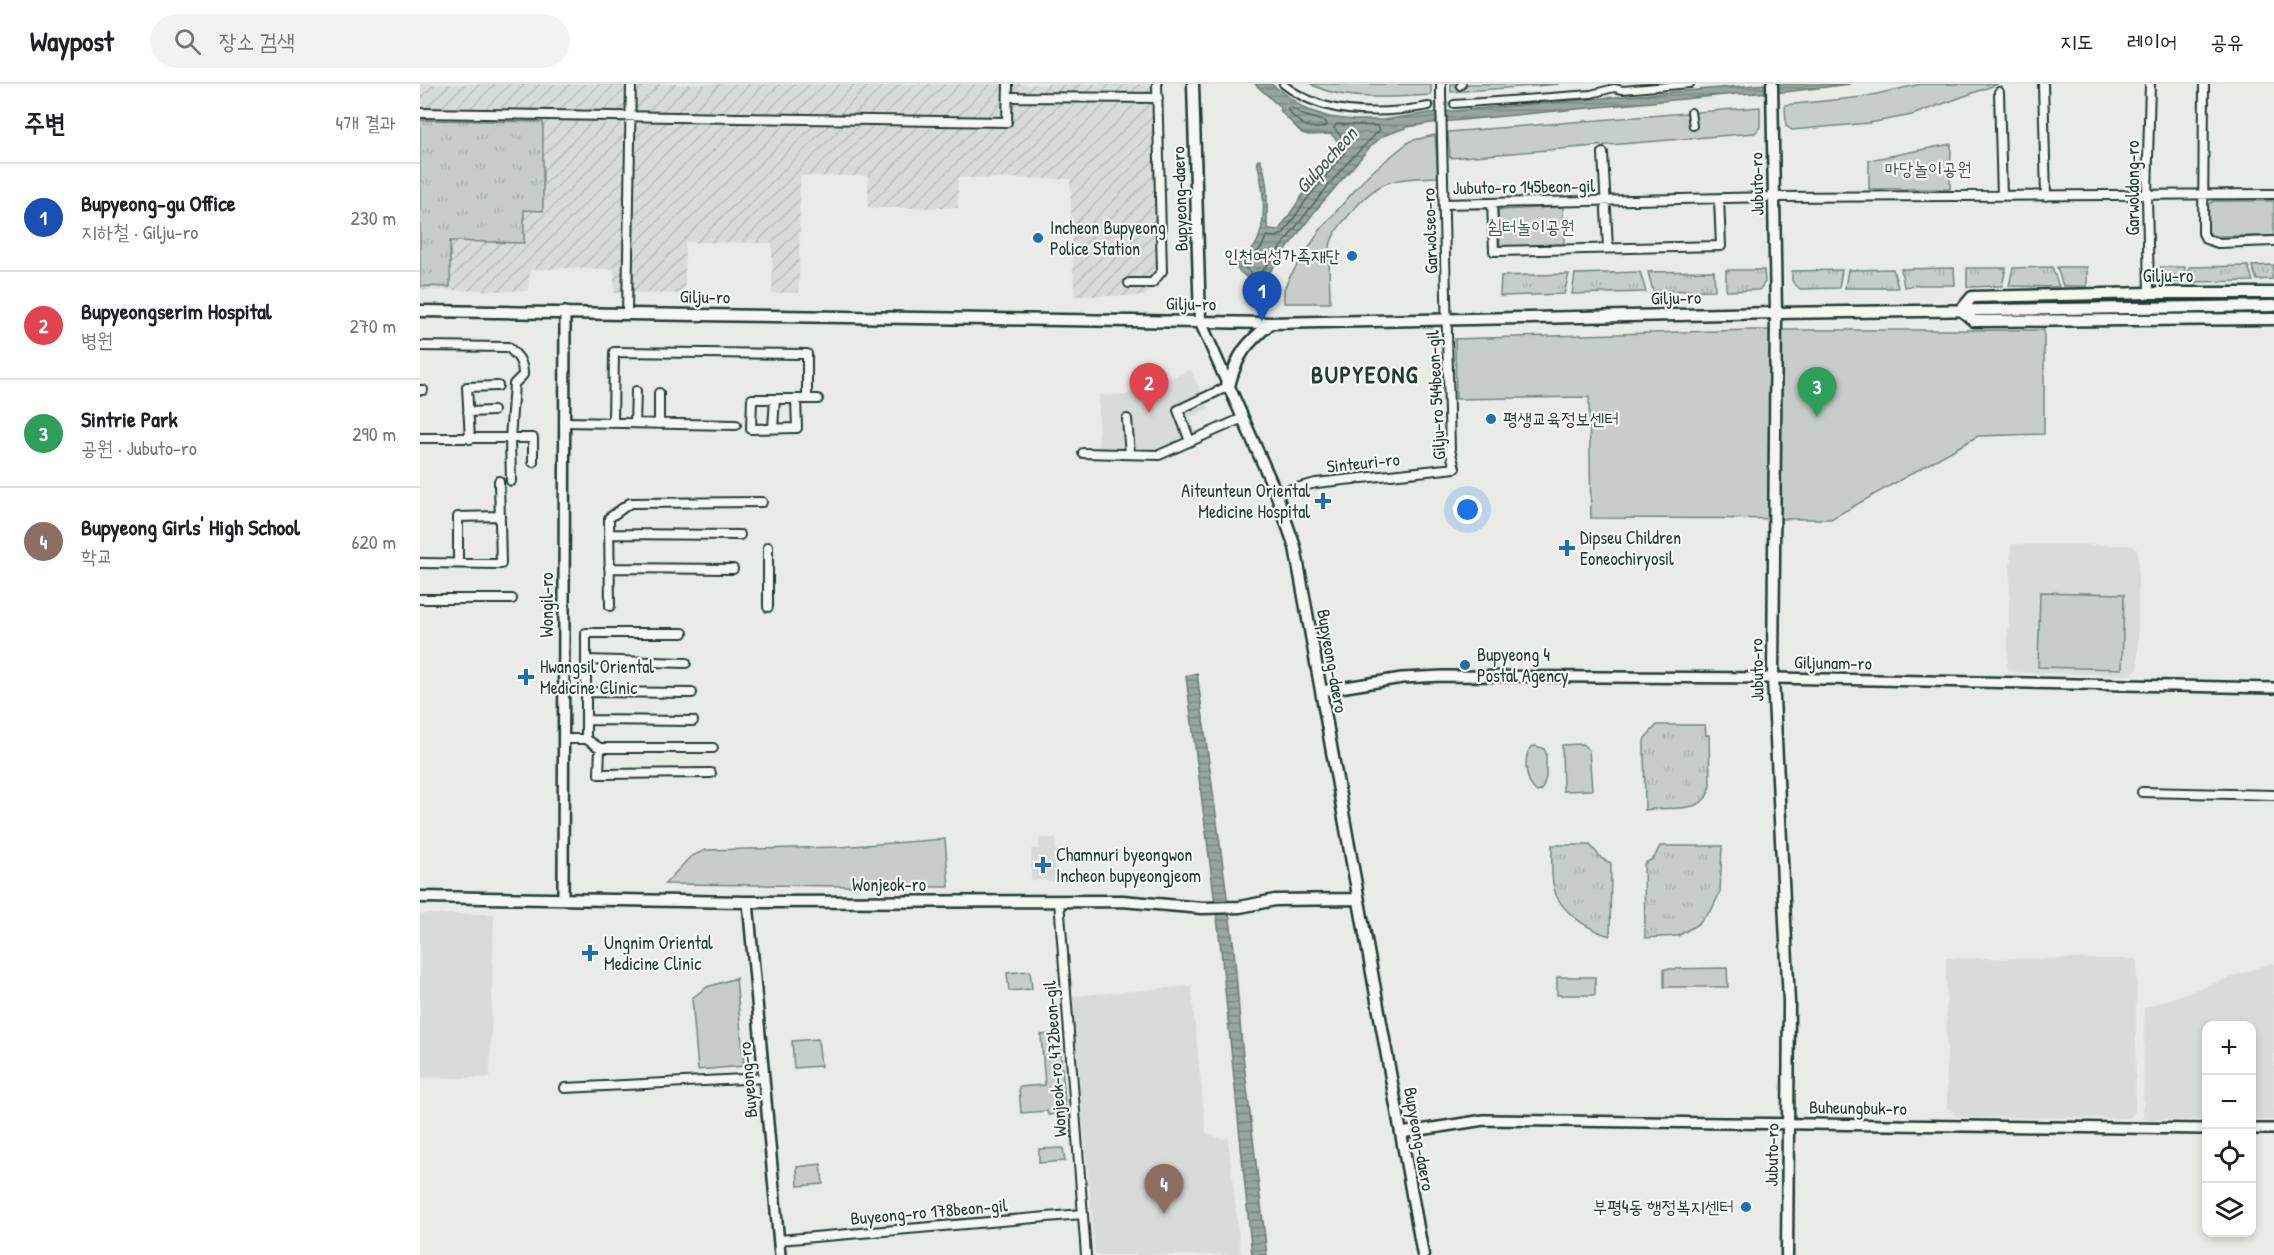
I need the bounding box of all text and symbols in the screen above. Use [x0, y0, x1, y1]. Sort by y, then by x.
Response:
search box [150, 14, 570, 68]
text: Waypost [30, 22, 114, 60]
icon: search [171, 25, 204, 58]
text: 장소 검색 [219, 26, 295, 56]
text: 지도 [2060, 27, 2094, 56]
text: 레이어 [2127, 27, 2177, 56]
text: 공유 [2210, 27, 2244, 56]
text: 주변 [24, 105, 66, 140]
text: 4개 결과 [336, 109, 396, 136]
water label: Gulpocheon [1289, 119, 1365, 199]
street label: Garwoldong-ro [2120, 141, 2145, 235]
street label: Bupyeong-daero [1165, 146, 1194, 252]
street label: Jubuto-ro [1743, 152, 1770, 216]
park label: 마당놀이공원 [1885, 156, 1971, 181]
street label: Jubuto-ro 145beon-gil [1453, 173, 1596, 200]
text: Bupyeong-gu Office [81, 188, 236, 218]
street label: Garwolseo-ro [1416, 188, 1443, 274]
text: 1 [40, 204, 47, 231]
text: 230 m [351, 204, 396, 231]
park label: 쉼터놀이공원 [1488, 214, 1574, 239]
place label: Incheon Bupyeong Police Station [1050, 215, 1166, 261]
text: 지하철 · Gilju-ro [81, 218, 198, 245]
marker: Incheon Bupyeong Police Station [1031, 231, 1045, 245]
place label: 인천여성가족재단 [1224, 243, 1341, 268]
marker: 인천여성가족재단 [1345, 249, 1359, 263]
street label: Gilju-ro [2143, 263, 2193, 288]
pin: 1 [1242, 272, 1282, 321]
street label: Gilju-ro [680, 284, 730, 309]
street label: Gilju-ro [1651, 285, 1701, 310]
street label: Gilju-ro [1166, 291, 1216, 316]
text: Bupyeongserim Hospital [81, 296, 272, 326]
text: 2 [39, 312, 48, 339]
text: 270 m [350, 312, 396, 339]
text: 병원 [81, 326, 113, 353]
street label: Gilju-ro 544beon-gil [1420, 329, 1451, 460]
district label: BUPYEONG [1311, 358, 1419, 390]
pin: 2 [1130, 364, 1168, 413]
pin: 3 [1798, 368, 1836, 417]
text: Sintrie Park [81, 404, 178, 434]
place label: 평생교육정보센터 [1503, 406, 1619, 431]
marker: 평생교육정보센터 [1484, 412, 1498, 426]
text: 3 [39, 420, 48, 447]
text: 290 m [352, 420, 396, 447]
text: 공원 · Jubuto-ro [81, 434, 197, 461]
street label: Sinteuri-ro [1325, 446, 1401, 479]
place label: Aiteunteun Oriental Medicine Hospital [1181, 478, 1310, 524]
marker: Aiteunteun Oriental Medicine Hospital [1314, 492, 1332, 510]
your location [1453, 495, 1482, 524]
text: Bupyeong Girls' High School [81, 512, 300, 542]
place label: Dipseu Children Eoneochiryosil [1580, 525, 1681, 571]
text: 4 [40, 528, 47, 555]
text: 620 m [352, 528, 396, 555]
marker: Dipseu Children Eoneochiryosil [1558, 539, 1576, 557]
text: 학교 [81, 542, 113, 569]
street label: Wongil-ro [534, 573, 559, 637]
street label: Bupyeong-daero [1311, 607, 1354, 715]
street label: Jubuto-ro [1743, 638, 1770, 702]
place label: Bupyeong 4 Postal Agency [1477, 642, 1569, 688]
street label: Giljunam-ro [1794, 649, 1872, 676]
place label: Hwangsil Oriental Medicine Clinic [540, 654, 654, 700]
marker: Bupyeong 4 Postal Agency [1458, 658, 1472, 672]
marker: Hwangsil Oriental Medicine Clinic [517, 668, 535, 686]
place label: Chamnuri byeongwon Incheon bupyeongjeom [1056, 842, 1201, 888]
marker: Chamnuri byeongwon Incheon bupyeongjeom [1034, 856, 1052, 874]
street label: Wonjeok-ro [852, 872, 926, 897]
place label: Ungnim Oriental Medicine Clinic [604, 930, 713, 976]
marker: Ungnim Oriental Medicine Clinic [581, 944, 599, 962]
street label: Wonjeok-ro 472beon-gil [1037, 980, 1072, 1138]
map controls [2202, 1021, 2256, 1237]
button: + [2202, 1021, 2256, 1075]
street label: Buyeong-ro [732, 1041, 763, 1119]
button: − [2202, 1075, 2256, 1129]
street label: Bupyeong-daero [1398, 1085, 1441, 1193]
street label: Buheungbuk-ro [1809, 1094, 1907, 1121]
street label: Jubuto-ro [1758, 1123, 1785, 1187]
button: locate [2202, 1129, 2256, 1183]
pin: 4 [1144, 1164, 1184, 1214]
button: layers [2202, 1183, 2256, 1237]
street label: Buyeong-ro 178beon-gil [849, 1192, 1009, 1231]
place label: 부평4동 행정복지센터 [1593, 1194, 1734, 1219]
marker: 부평4동 행정복지센터 [1739, 1200, 1753, 1214]

